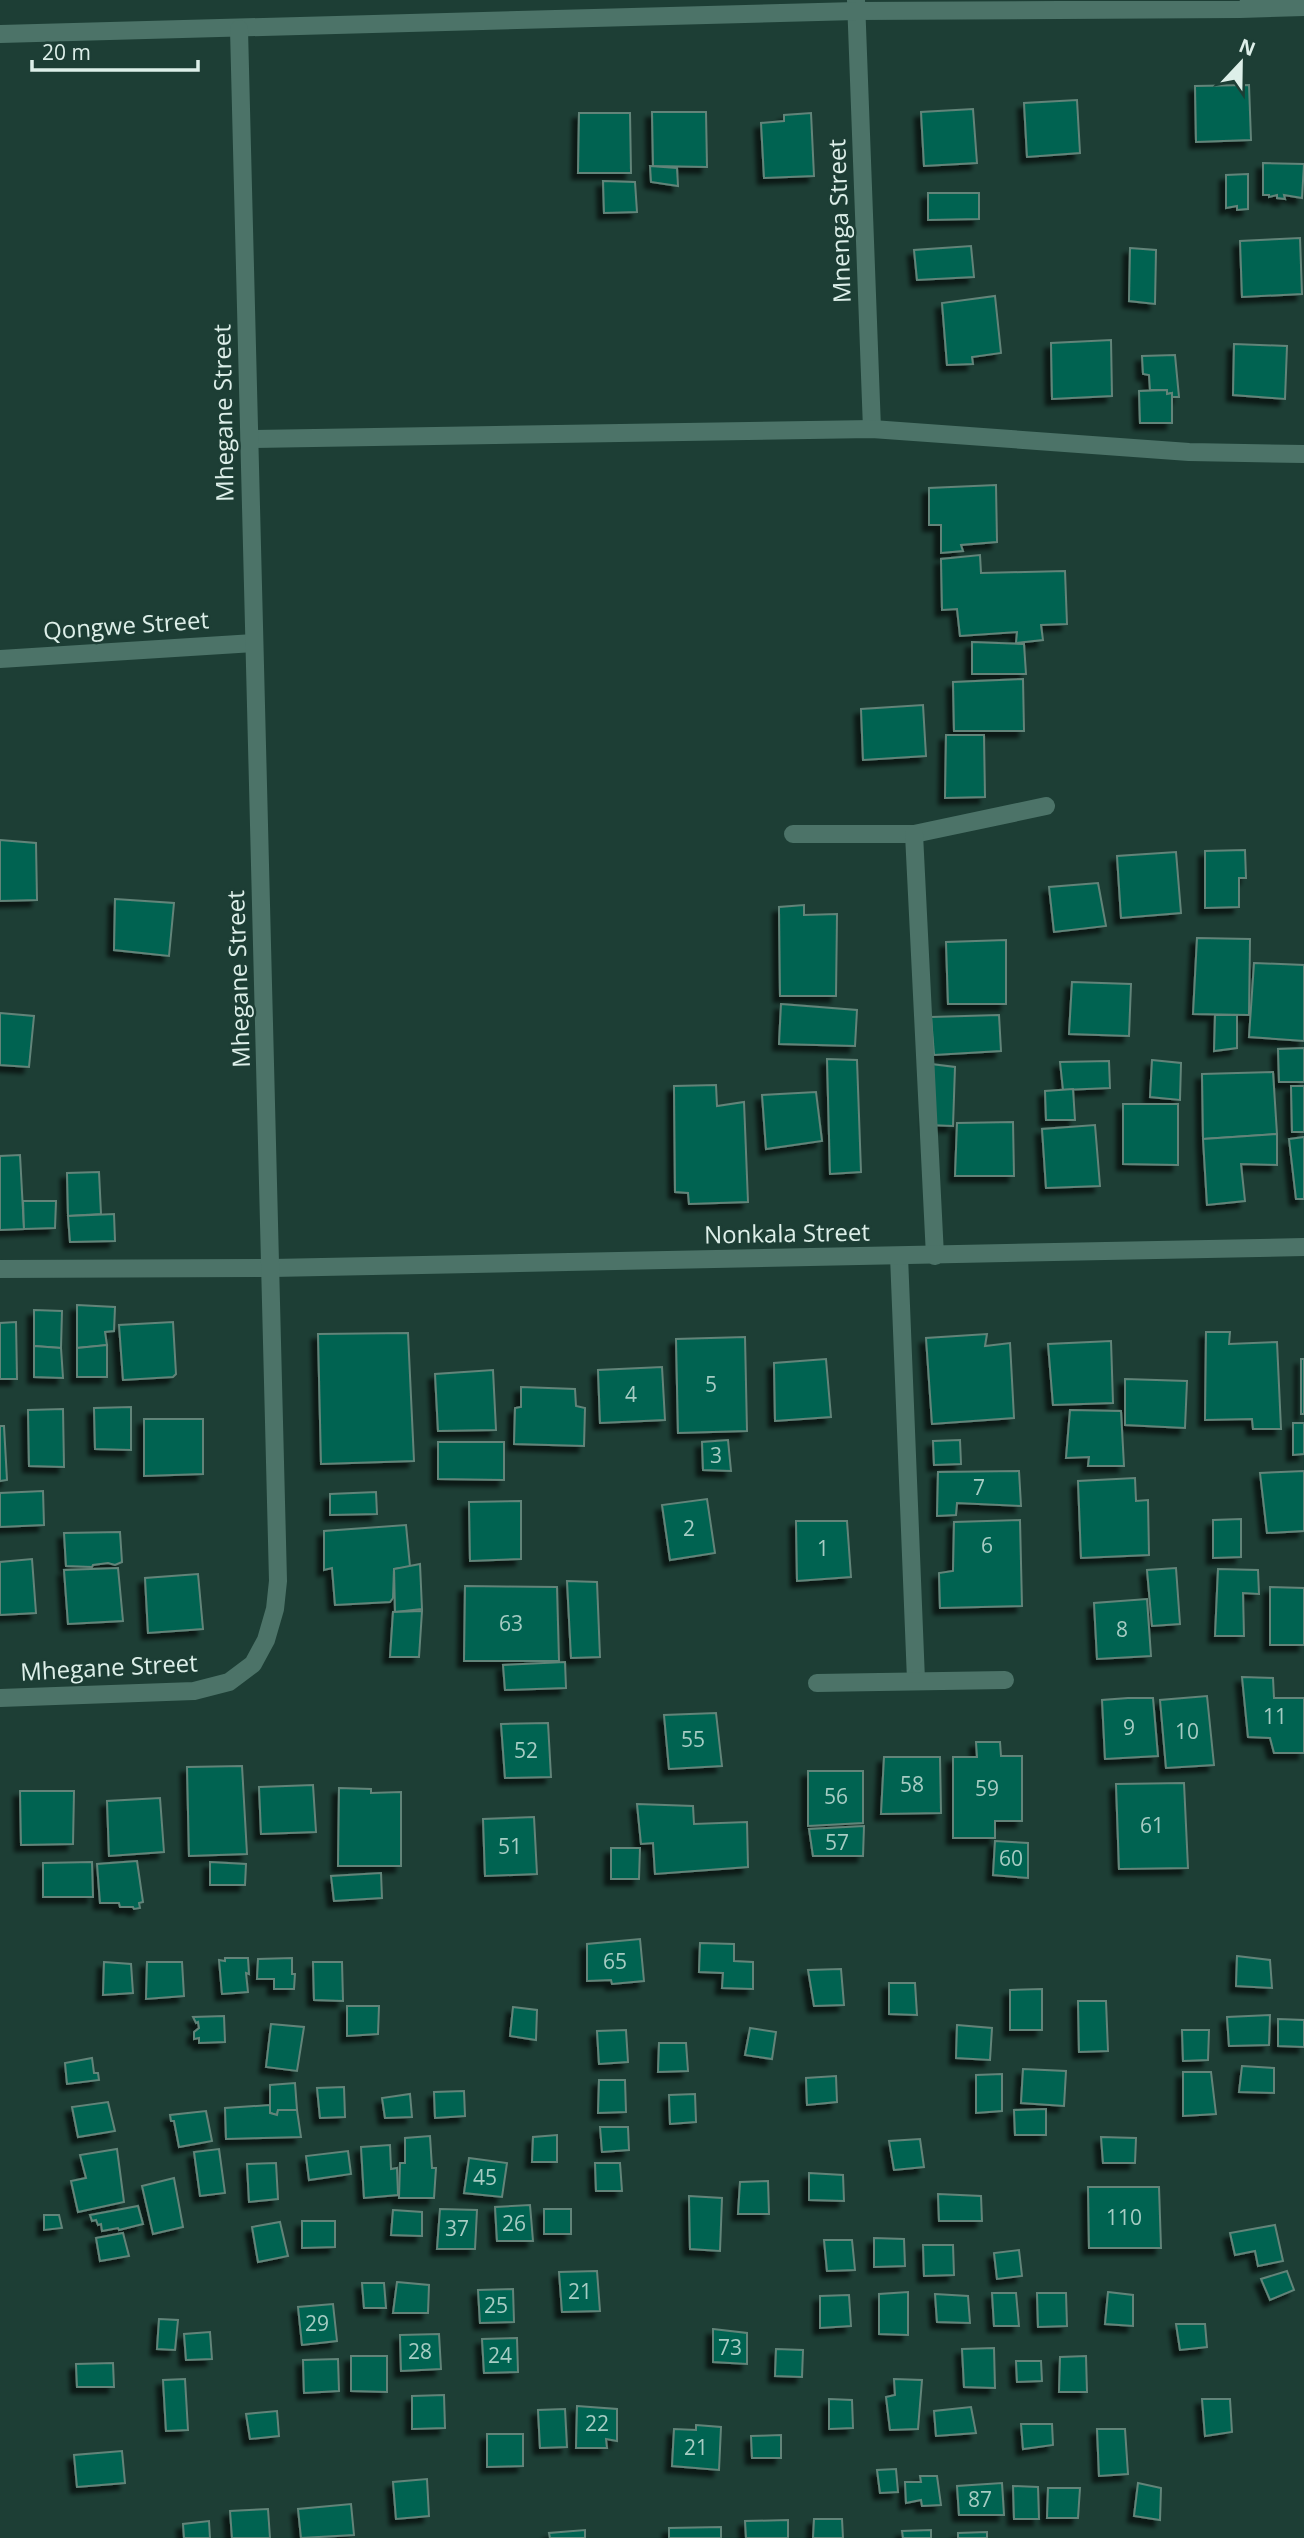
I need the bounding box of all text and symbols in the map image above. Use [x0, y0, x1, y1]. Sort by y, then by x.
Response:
scale bar [32, 28, 198, 72]
north arrow [1206, 28, 1276, 98]
text: N [1235, 32, 1259, 62]
text: 20 m [42, 38, 91, 66]
street label: Mnenga Street [819, 138, 858, 304]
street label: Mhegane Street [204, 324, 241, 502]
street label: Qongwe Street [42, 602, 210, 647]
street label: Mhegane Street [218, 890, 257, 1068]
street label: Nonkala Street [704, 1215, 870, 1250]
house number: 5 [705, 1370, 717, 1398]
house number: 4 [625, 1380, 637, 1408]
house number: 3 [710, 1441, 722, 1469]
house number: 7 [973, 1473, 985, 1501]
house number: 2 [683, 1514, 695, 1542]
house number: 6 [981, 1531, 993, 1559]
house number: 1 [817, 1534, 829, 1562]
house number: 63 [499, 1609, 523, 1637]
house number: 8 [1116, 1615, 1128, 1643]
street label: Mhegane Street [19, 1645, 198, 1688]
house number: 11 [1263, 1702, 1287, 1730]
house number: 9 [1123, 1713, 1135, 1741]
house number: 10 [1175, 1717, 1199, 1745]
house number: 55 [681, 1725, 705, 1753]
house number: 52 [514, 1736, 538, 1764]
house number: 58 [900, 1770, 924, 1798]
house number: 59 [975, 1774, 999, 1802]
house number: 56 [824, 1782, 848, 1810]
house number: 61 [1140, 1811, 1164, 1839]
house number: 57 [825, 1828, 849, 1856]
house number: 51 [498, 1832, 522, 1860]
house number: 60 [999, 1844, 1023, 1872]
house number: 65 [603, 1947, 627, 1975]
house number: 45 [473, 2163, 497, 2191]
house number: 110 [1106, 2203, 1142, 2231]
house number: 26 [502, 2209, 526, 2237]
house number: 37 [445, 2214, 469, 2242]
house number: 21 [568, 2277, 592, 2305]
house number: 25 [484, 2291, 508, 2319]
house number: 29 [305, 2309, 329, 2337]
house number: 73 [718, 2333, 742, 2361]
house number: 28 [408, 2337, 432, 2365]
house number: 24 [488, 2341, 512, 2369]
house number: 22 [585, 2409, 609, 2437]
house number: 21 [684, 2433, 708, 2461]
house number: 87 [968, 2485, 992, 2513]

